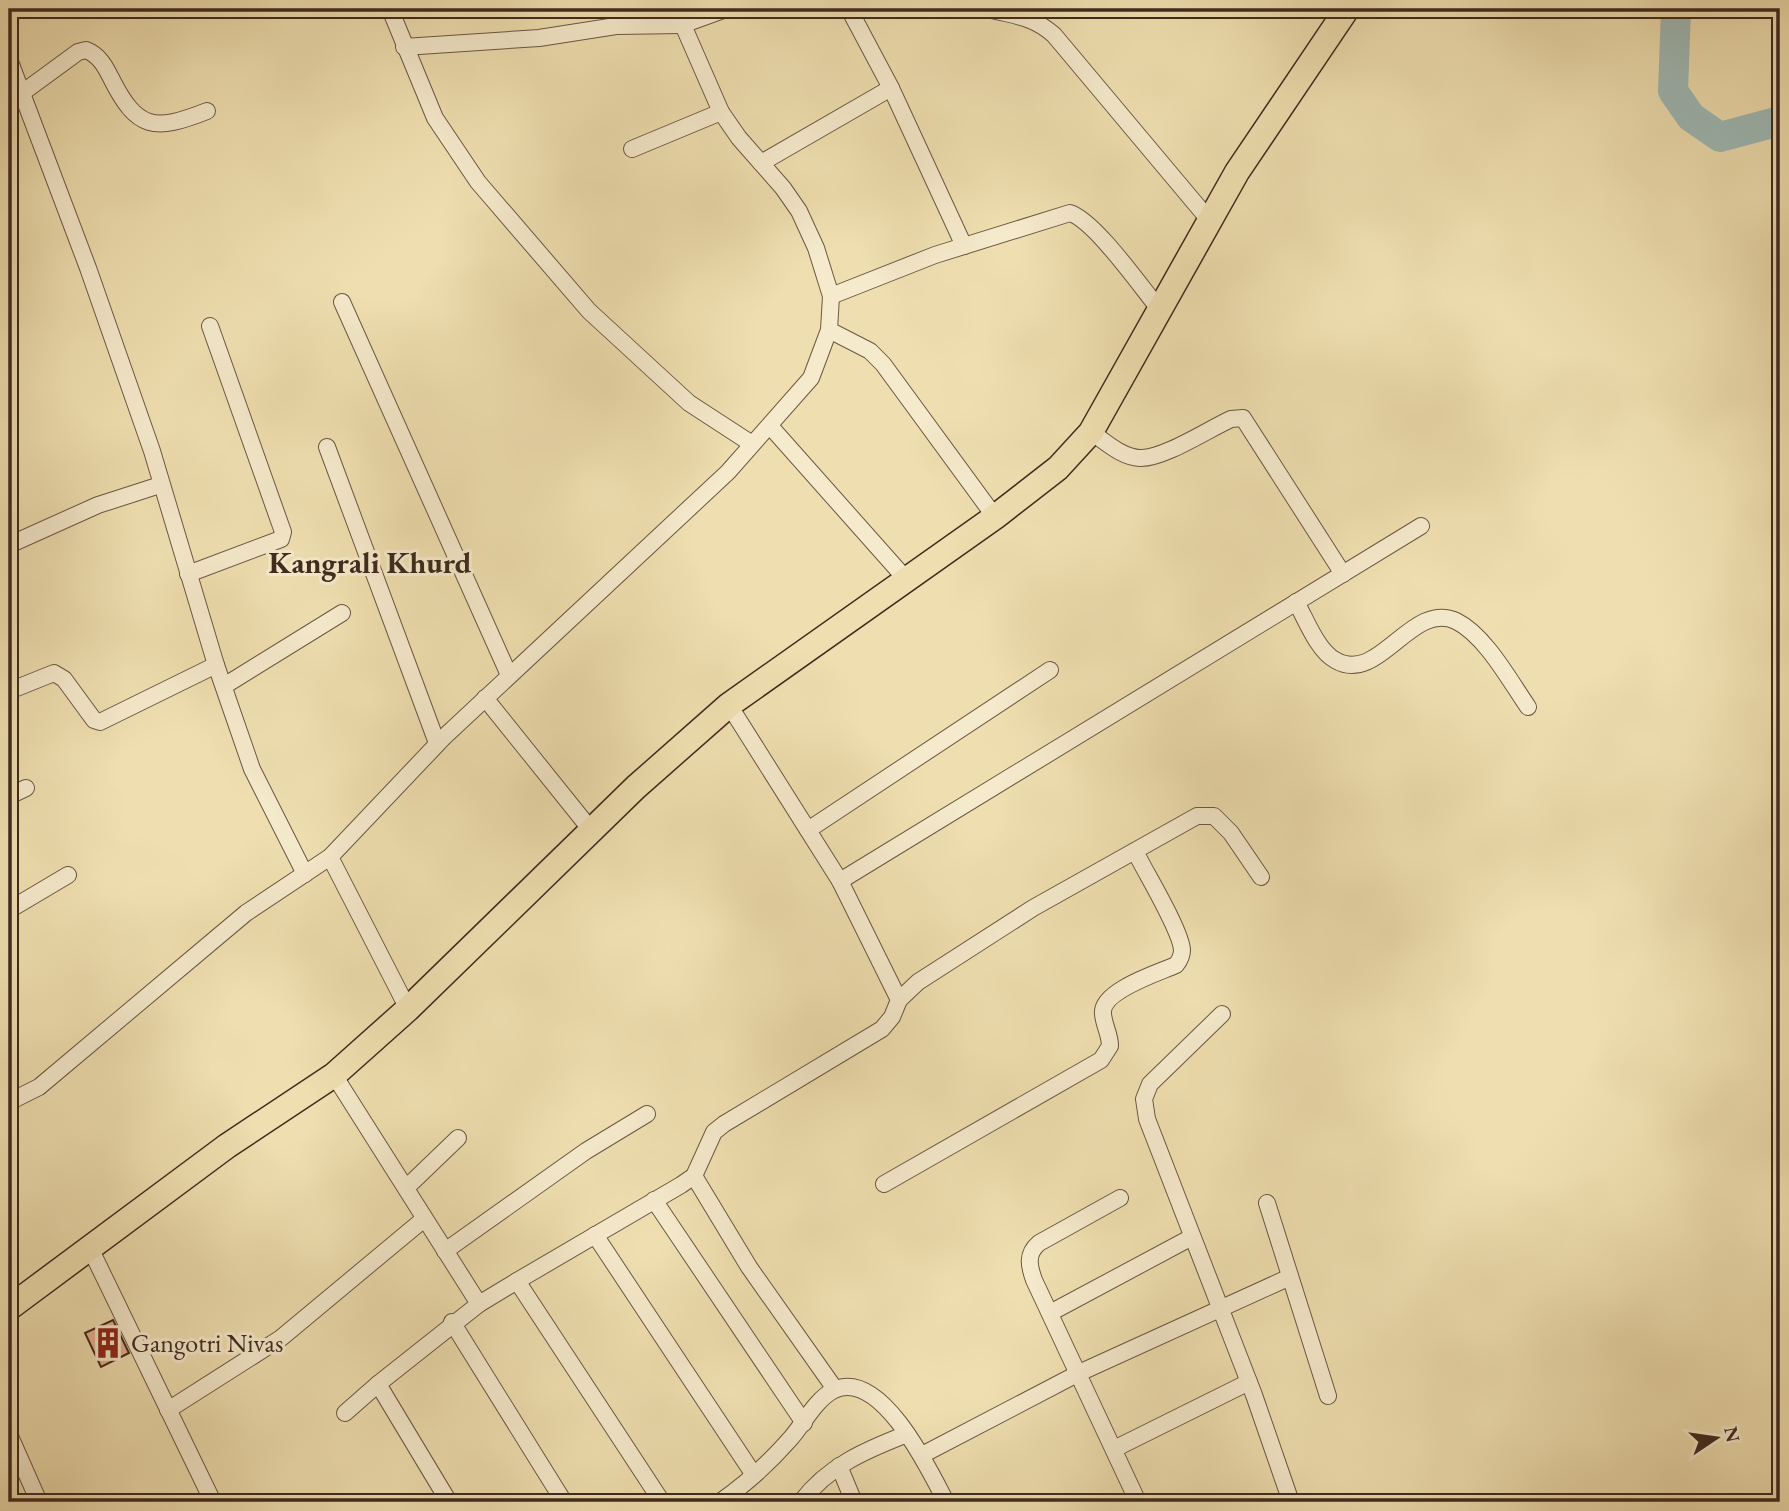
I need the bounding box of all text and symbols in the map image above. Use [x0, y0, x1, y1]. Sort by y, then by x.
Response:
district label: Kangrali Khurd [269, 543, 472, 582]
building icon: Gangotri Nivas [91, 1326, 125, 1360]
place label: Gangotri Nivas [131, 1326, 283, 1360]
north arrow [1680, 1402, 1750, 1472]
text: N [1718, 1424, 1746, 1445]

